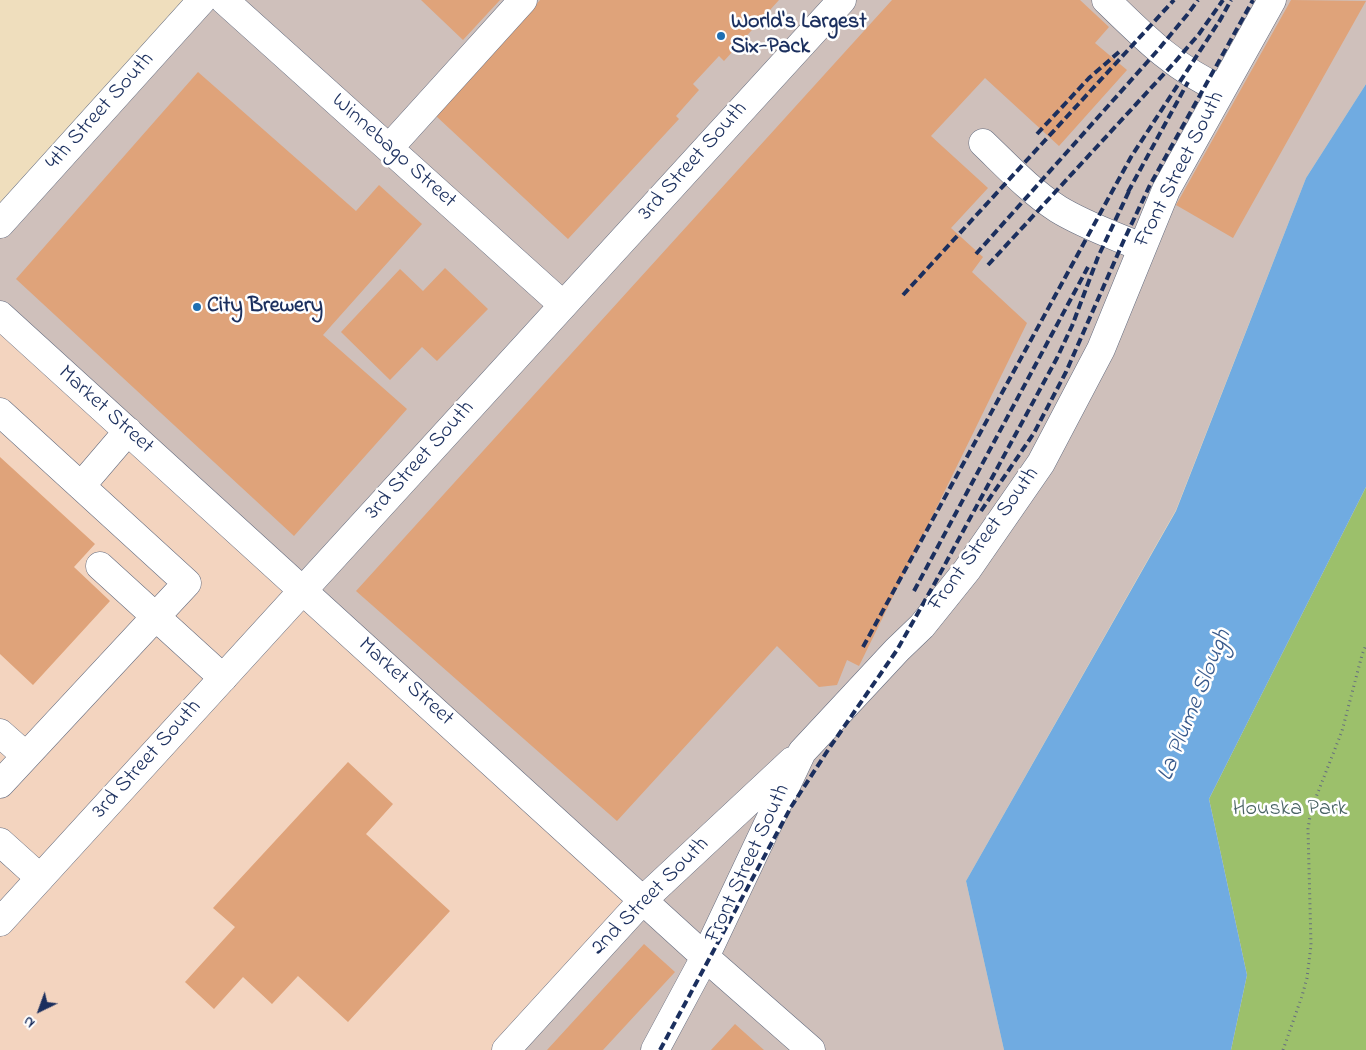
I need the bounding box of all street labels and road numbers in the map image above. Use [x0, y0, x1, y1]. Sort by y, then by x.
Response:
street label: 4th Street South [41, 48, 161, 176]
street label: Front Street South [1130, 88, 1232, 252]
street label: Winnebago Street [325, 89, 461, 215]
street label: 3rd Street South [634, 97, 754, 227]
street label: Market Street [52, 361, 158, 461]
street label: 3rd Street South [361, 396, 481, 526]
street label: Front Street South [924, 463, 1046, 617]
street label: Market Street [352, 633, 458, 733]
street label: 3rd Street South [88, 695, 208, 825]
street label: Front Street South [701, 781, 797, 947]
street label: 2nd Street South [586, 832, 716, 962]

